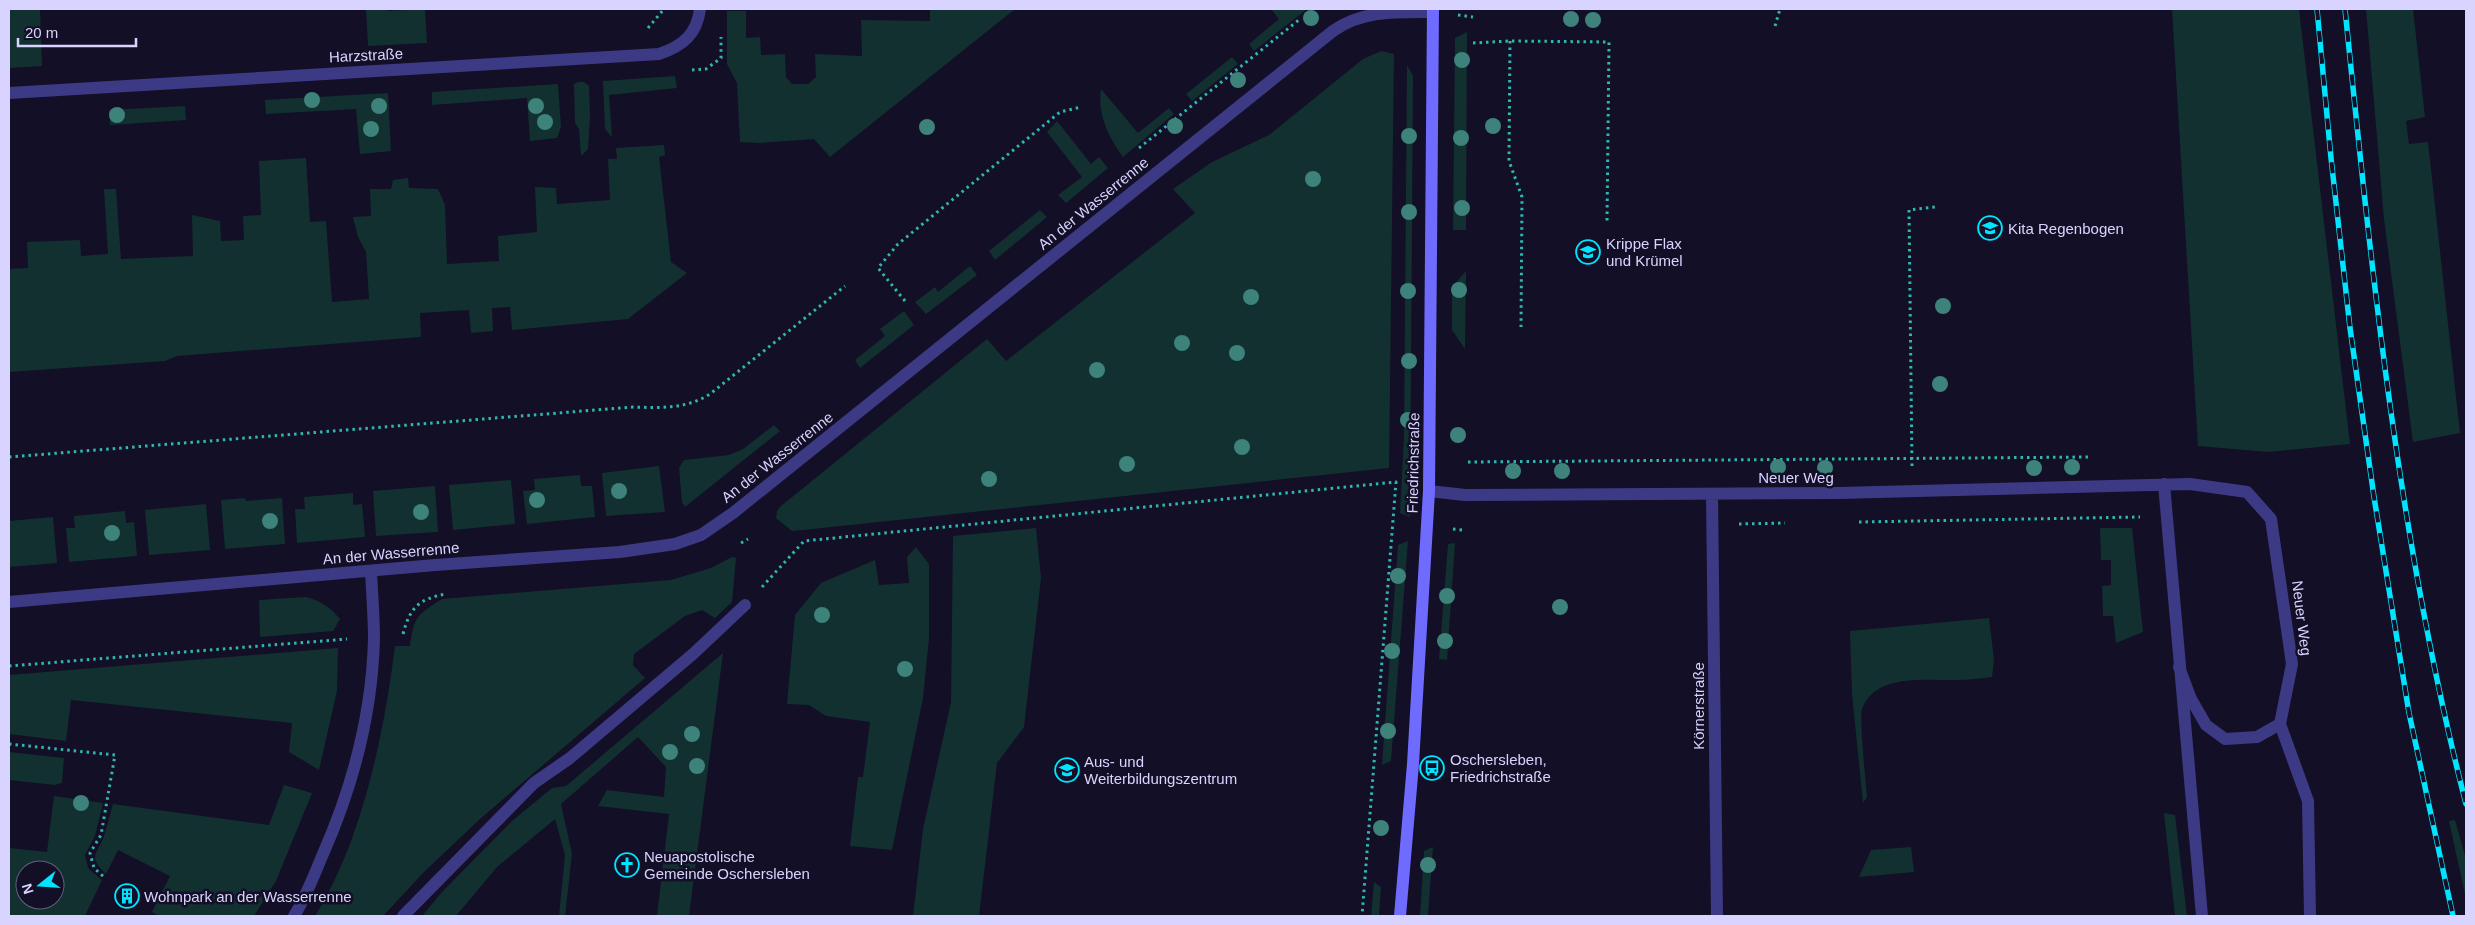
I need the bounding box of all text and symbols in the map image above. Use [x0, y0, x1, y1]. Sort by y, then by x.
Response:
scale bar [18, 15, 135, 47]
text: 20 m [25, 24, 58, 41]
street label: Harzstraße [329, 45, 403, 65]
street label: An der Wasserrenne [1034, 153, 1152, 253]
school or university icon: Kita Regenbogen [1977, 215, 2003, 241]
place label: Kita Regenbogen [2008, 220, 2124, 237]
place label: Krippe Flax und Krümel [1606, 235, 1683, 269]
school or university icon: Krippe Flax und Krümel [1575, 239, 1601, 265]
street label: An der Wasserrenne [718, 408, 836, 506]
street label: Friedrichstraße [1404, 412, 1422, 514]
street label: Neuer Weg [1758, 469, 1834, 486]
street label: An der Wasserrenne [322, 539, 460, 567]
street label: Neuer Weg [2289, 579, 2315, 657]
street label: Körnerstraße [1690, 662, 1707, 750]
place label: Oschersleben, Friedrichstraße [1450, 751, 1551, 785]
place label: Aus- und Weiterbildungszentrum [1084, 753, 1237, 787]
bus stop icon: Oschersleben, Friedrichstraße [1419, 755, 1445, 781]
school or university icon: Aus- und Weiterbildungszentrum [1054, 757, 1080, 783]
place label: Neuapostolische Gemeinde Oschersleben [644, 848, 810, 882]
church icon: Neuapostolische Gemeinde Oschersleben [614, 852, 640, 878]
north arrow [15, 860, 65, 910]
text: N [18, 882, 37, 896]
building icon: Wohnpark an der Wasserrenne [114, 883, 140, 909]
place label: Wohnpark an der Wasserrenne [144, 888, 352, 905]

